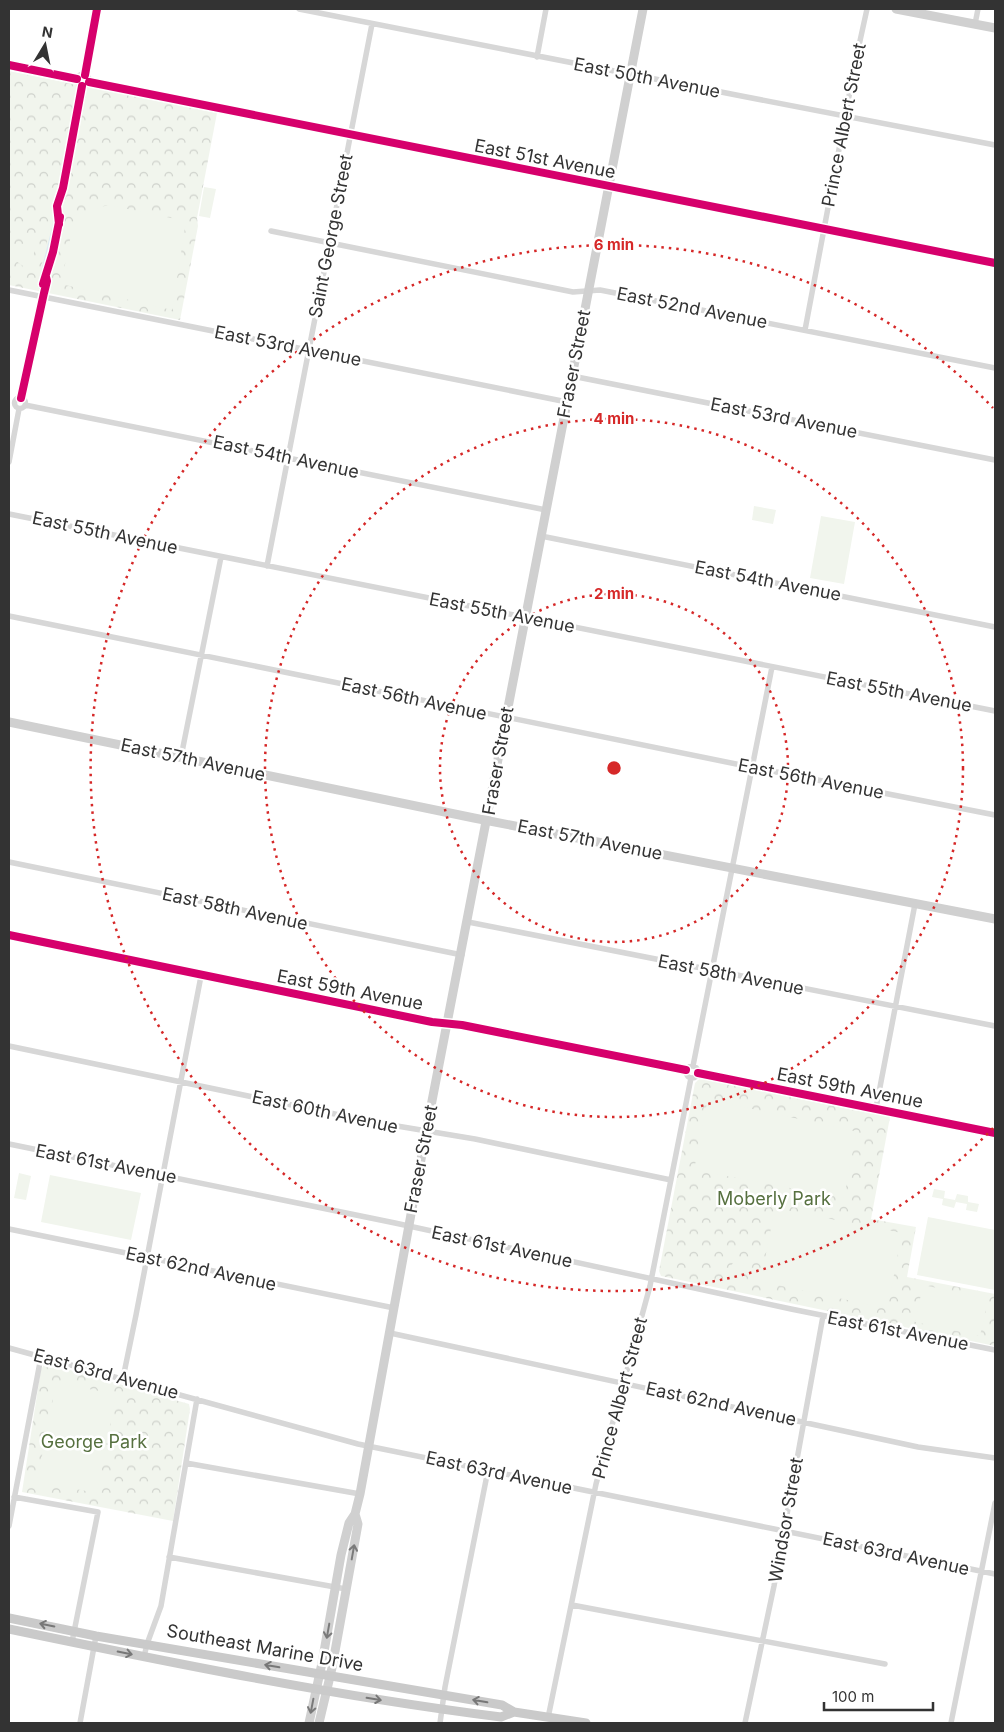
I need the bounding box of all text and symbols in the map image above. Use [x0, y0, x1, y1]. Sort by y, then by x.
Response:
north arrow [20, 20, 70, 70]
text: N [41, 22, 54, 41]
street label: Prince Albert Street [817, 41, 870, 209]
street label: East 50th Avenue [572, 53, 722, 102]
street label: East 51st Avenue [473, 135, 617, 182]
street label: Saint George Street [304, 152, 357, 319]
text: 6 min [594, 235, 634, 254]
street label: East 52nd Avenue [615, 283, 769, 332]
street label: Fraser Street [553, 308, 594, 420]
street label: East 53rd Avenue [213, 321, 363, 370]
street label: East 53rd Avenue [709, 393, 859, 442]
text: 4 min [594, 409, 634, 428]
street label: East 54th Avenue [211, 431, 361, 482]
street label: East 55th Avenue [30, 507, 180, 558]
street label: East 54th Avenue [693, 556, 843, 605]
text: 2 min [594, 584, 634, 603]
street label: East 55th Avenue [427, 588, 577, 637]
street label: East 55th Avenue [824, 667, 974, 716]
street label: East 56th Avenue [339, 673, 489, 724]
street label: Fraser Street [478, 705, 517, 817]
street label: East 57th Avenue [119, 734, 267, 785]
street label: East 56th Avenue [736, 754, 886, 803]
centre of rings [605, 759, 623, 777]
street label: East 57th Avenue [516, 815, 664, 864]
street label: East 58th Avenue [160, 883, 310, 934]
street label: East 58th Avenue [656, 950, 806, 999]
street label: East 59th Avenue [275, 965, 425, 1014]
street label: East 59th Avenue [775, 1063, 925, 1112]
street label: East 60th Avenue [250, 1086, 400, 1137]
street label: Fraser Street [400, 1103, 441, 1215]
street label: East 61st Avenue [34, 1140, 179, 1188]
park label: Moberly Park [717, 1188, 831, 1209]
street label: East 61st Avenue [430, 1221, 574, 1272]
street label: East 62nd Avenue [124, 1242, 278, 1295]
street label: East 61st Avenue [826, 1307, 971, 1355]
street label: Prince Albert Street [588, 1315, 651, 1481]
street label: East 63rd Avenue [31, 1344, 181, 1403]
street label: East 62nd Avenue [644, 1377, 798, 1430]
park label: George Park [41, 1431, 147, 1452]
street label: East 63rd Avenue [424, 1447, 574, 1498]
street label: Windsor Street [764, 1456, 807, 1584]
street label: East 63rd Avenue [821, 1528, 971, 1579]
one-way arrow [349, 1544, 358, 1560]
one-way arrow [40, 1620, 56, 1630]
street label: Southeast Marine Drive [165, 1620, 365, 1675]
one-way arrow [322, 1622, 332, 1638]
one-way arrow [116, 1649, 132, 1659]
one-way arrow [264, 1661, 280, 1671]
scale bar [824, 1680, 933, 1712]
text: 100 m [832, 1687, 874, 1706]
one-way arrow [366, 1694, 382, 1704]
one-way arrow [472, 1695, 488, 1705]
one-way arrow [307, 1698, 316, 1714]

